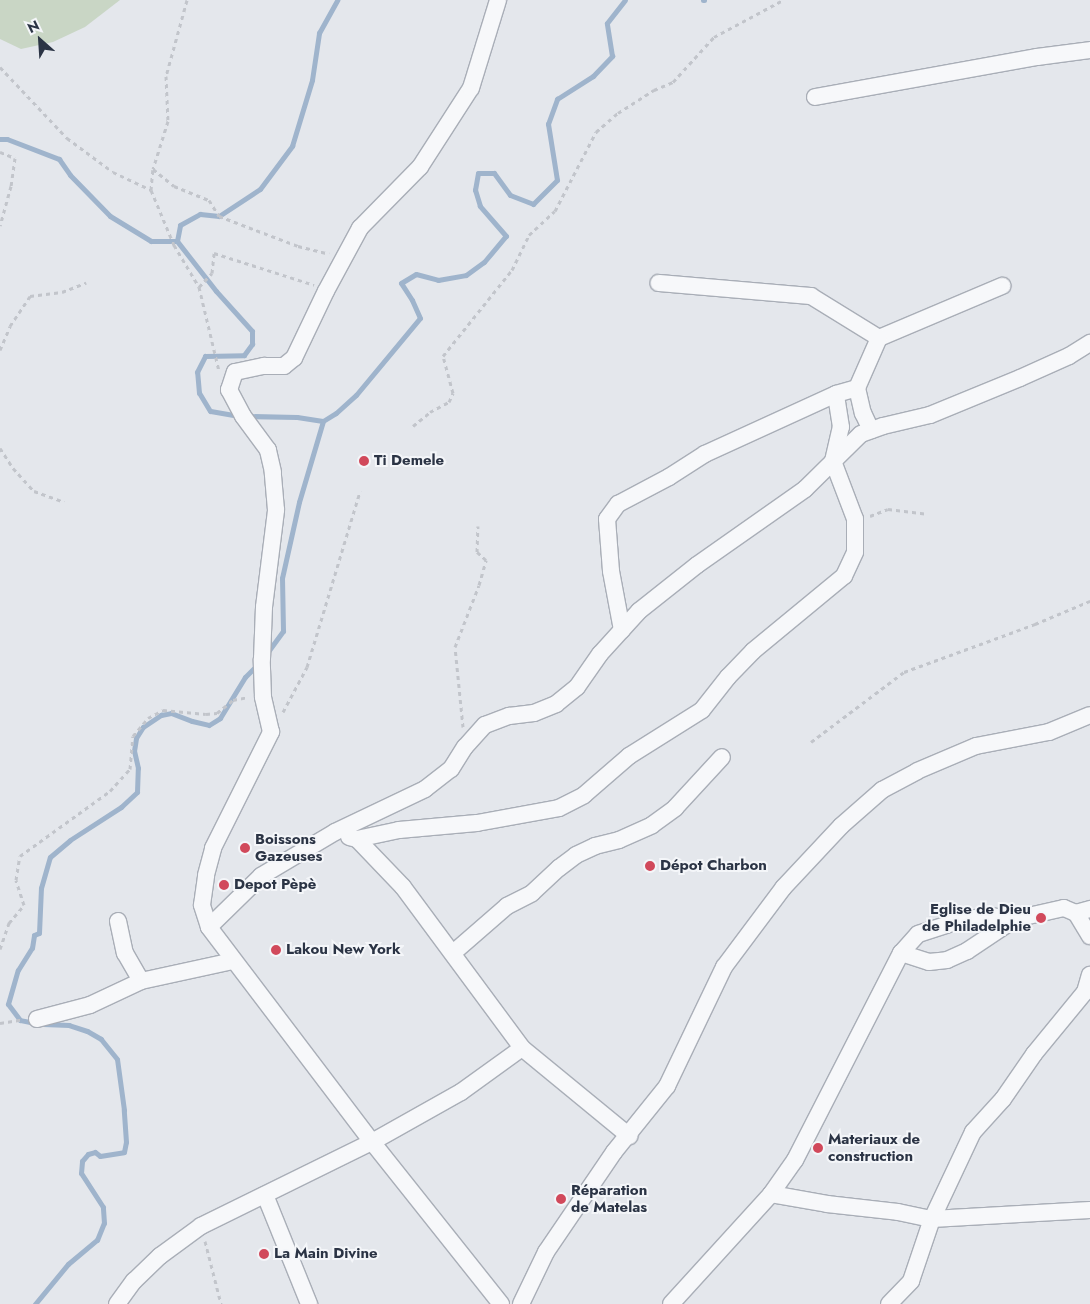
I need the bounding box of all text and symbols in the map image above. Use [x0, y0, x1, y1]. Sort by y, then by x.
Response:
north arrow [15, 15, 65, 65]
text: N [24, 15, 43, 38]
place label: Ti Demele [374, 452, 444, 470]
marker: Ti Demele [358, 455, 370, 467]
place label: Boissons Gazeuses [255, 830, 322, 865]
marker: Boissons Gazeuses [239, 842, 251, 854]
place label: Dépot Charbon [660, 857, 767, 875]
marker: Dépot Charbon [644, 860, 656, 872]
place label: Depot Pèpè [234, 876, 316, 894]
marker: Depot Pèpè [218, 879, 230, 891]
place label: Eglise de Dieu de Philadelphie [922, 900, 1031, 935]
marker: Eglise de Dieu de Philadelphie [1035, 912, 1047, 924]
place label: Lakou New York [286, 941, 401, 959]
marker: Lakou New York [270, 944, 282, 956]
place label: Materiaux de construction [828, 1130, 920, 1165]
marker: Materiaux de construction [812, 1142, 824, 1154]
place label: Réparation de Matelas [571, 1181, 647, 1216]
marker: Réparation de Matelas [555, 1193, 567, 1205]
place label: La Main Divine [274, 1245, 378, 1263]
marker: La Main Divine [258, 1248, 270, 1260]

